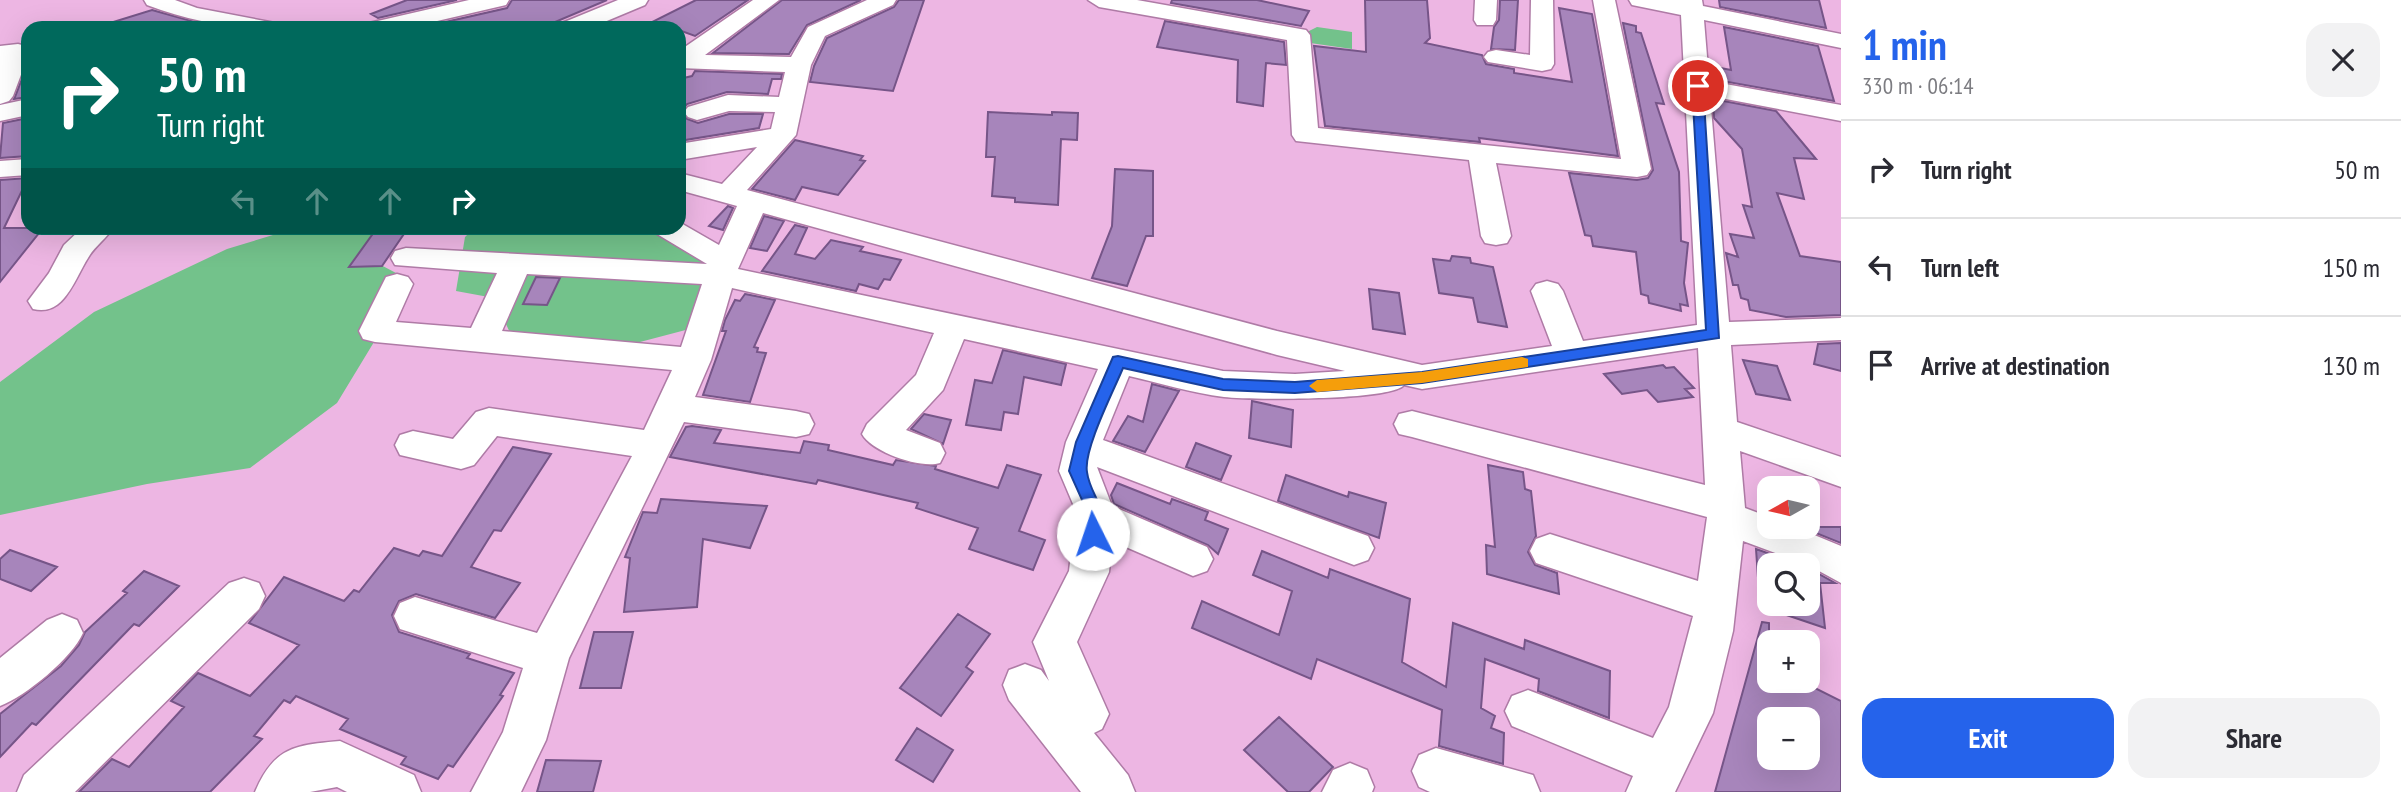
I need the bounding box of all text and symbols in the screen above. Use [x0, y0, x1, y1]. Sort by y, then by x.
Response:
text: 1 min [1862, 17, 1947, 72]
button: close [2306, 23, 2380, 97]
text: 50 m [157, 42, 246, 106]
icon: right [42, 49, 133, 140]
pin [1668, 56, 1728, 116]
icon: arrive [1679, 67, 1717, 105]
text: 330 m · 06:14 [1862, 71, 1974, 100]
text: Turn right [157, 104, 265, 146]
icon: right [1862, 150, 1900, 188]
text: Turn right [1921, 153, 2012, 186]
text: 50 m [2334, 153, 2380, 186]
icon: left [225, 182, 263, 220]
icon: ahead [298, 182, 336, 220]
icon: ahead [371, 182, 409, 220]
icon: right [444, 182, 482, 220]
icon: left [1862, 248, 1900, 286]
text: Turn left [1921, 251, 1999, 284]
text: 150 m [2322, 251, 2380, 284]
icon: arrive [1862, 346, 1900, 384]
text: Arrive at destination [1921, 349, 2110, 382]
text: 130 m [2322, 349, 2380, 382]
north arrow [1757, 476, 1820, 539]
map controls [1757, 476, 1820, 770]
position arrow [1056, 497, 1130, 571]
button: search [1757, 553, 1820, 616]
button: + [1757, 630, 1820, 693]
button: Exit [1862, 698, 2114, 778]
button: Share [2128, 698, 2380, 778]
button: − [1757, 707, 1820, 770]

